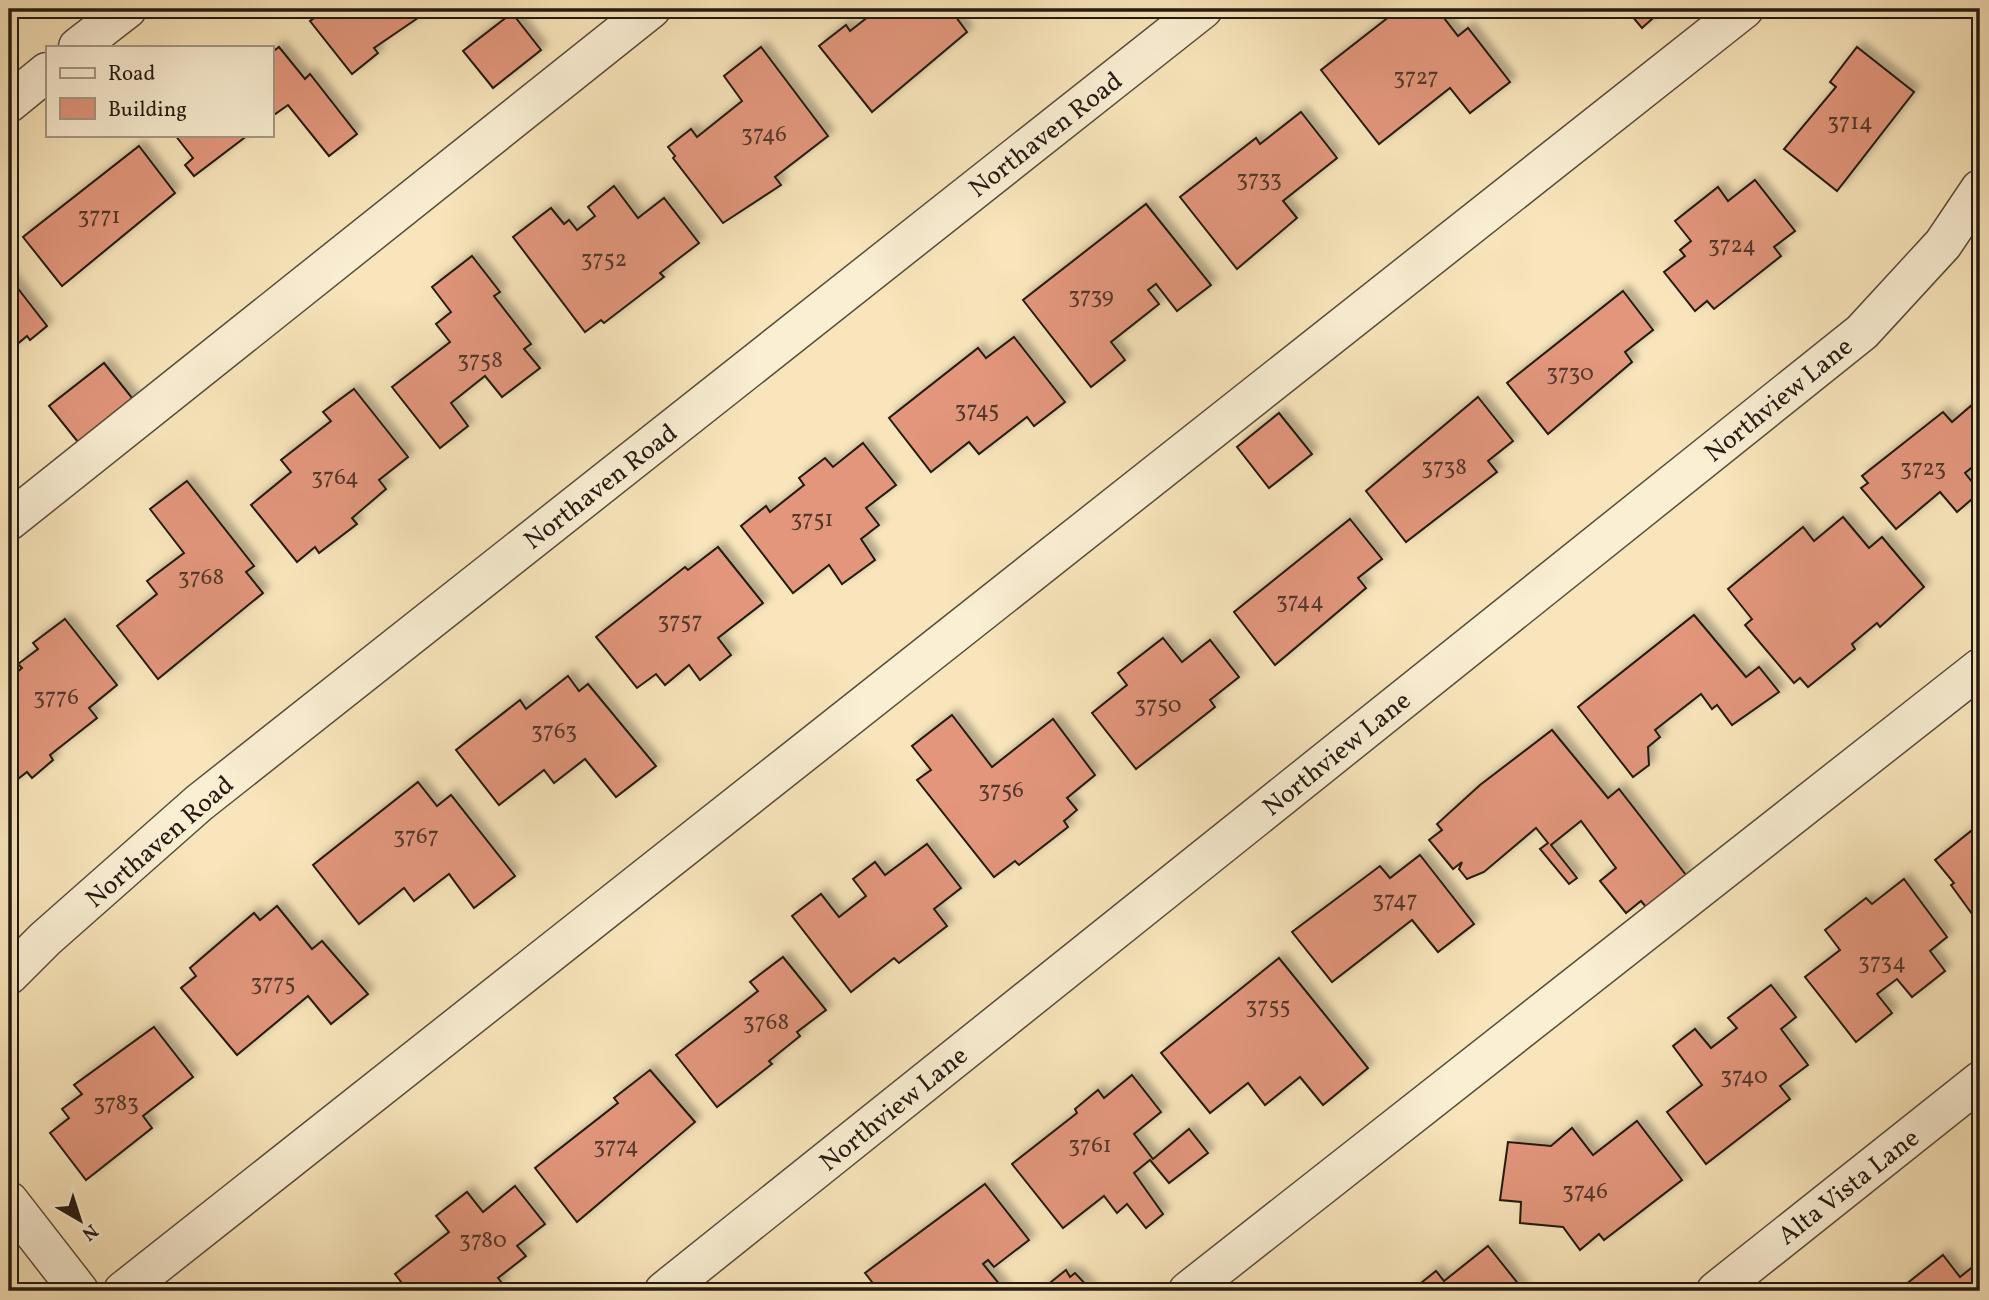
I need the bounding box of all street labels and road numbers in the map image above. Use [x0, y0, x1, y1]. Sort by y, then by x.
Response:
street label: Northaven Road [962, 64, 1131, 207]
street label: Northview Lane [1698, 330, 1861, 472]
street label: Northaven Road [517, 416, 686, 559]
street label: Northview Lane [1256, 684, 1419, 826]
street label: Northaven Road [78, 768, 242, 917]
street label: Northview Lane [813, 1039, 976, 1181]
street label: Alta Vista Lane [1771, 1121, 1928, 1254]

